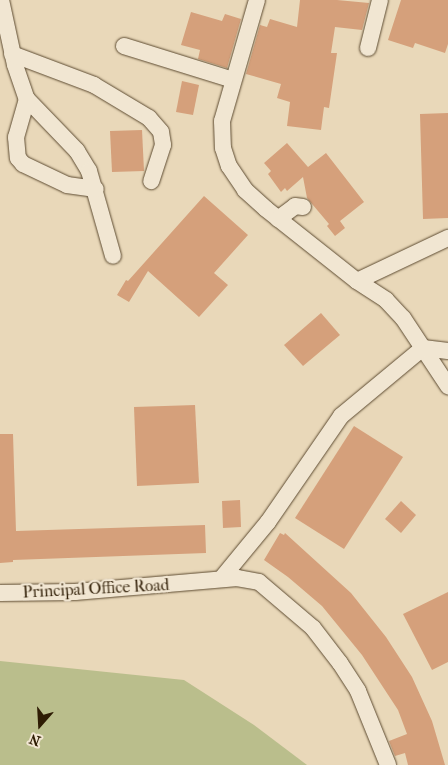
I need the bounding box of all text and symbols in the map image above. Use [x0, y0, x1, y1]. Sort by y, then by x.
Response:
street label: Principal Office Road [22, 576, 170, 602]
north arrow [15, 700, 65, 750]
text: N [27, 730, 43, 749]

